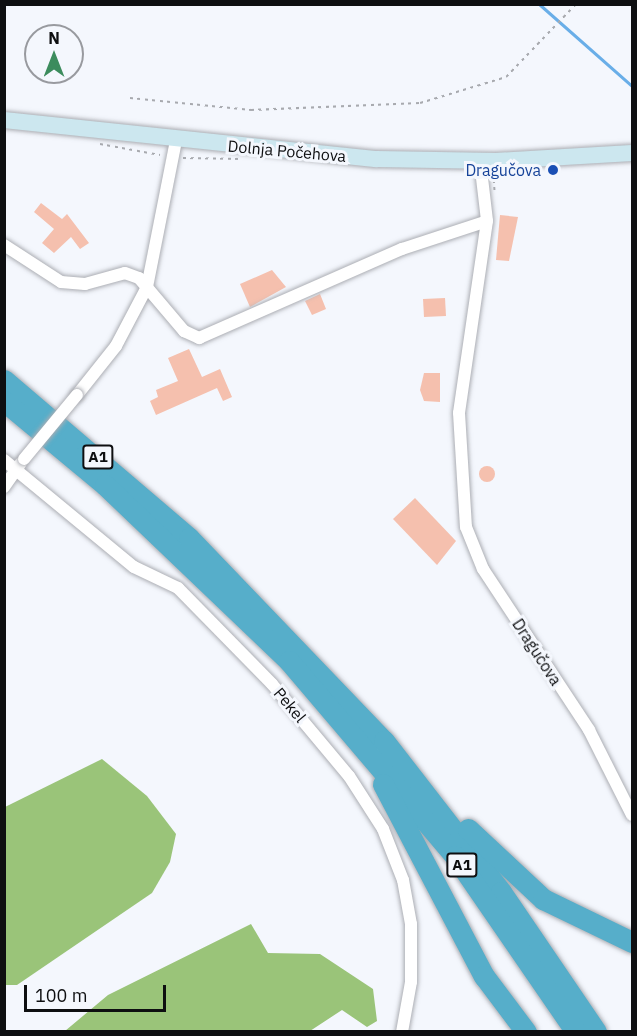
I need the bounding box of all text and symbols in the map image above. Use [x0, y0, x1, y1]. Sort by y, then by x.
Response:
north arrow [24, 24, 84, 84]
text: N [48, 28, 60, 48]
street label: Dolnja Počehova [227, 136, 347, 166]
place label: Dragučova [465, 160, 541, 180]
marker: Dragučova [546, 163, 560, 177]
road number: A1 [82, 445, 114, 469]
street label: Dragučova [508, 615, 566, 689]
street label: Pekel [270, 684, 310, 726]
road number: A1 [446, 853, 478, 877]
scale bar [27, 973, 170, 1011]
text: 100 m [35, 984, 87, 1007]

